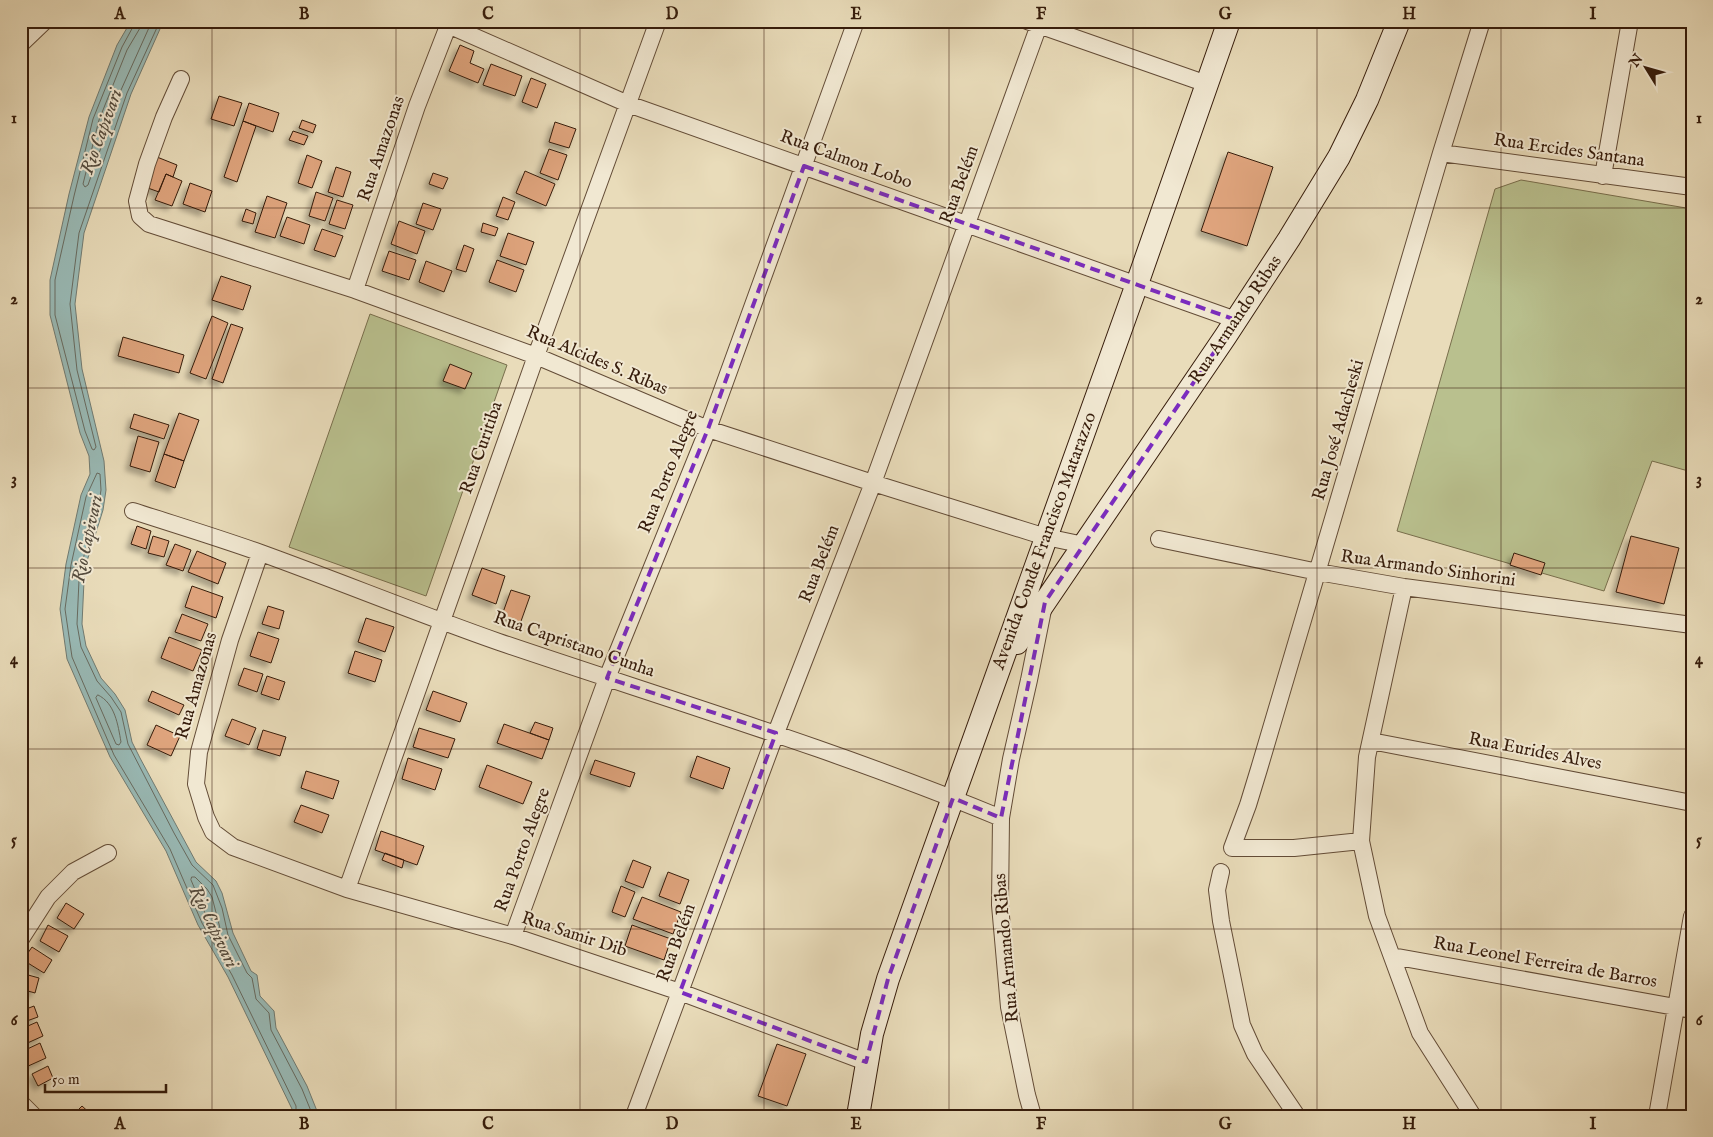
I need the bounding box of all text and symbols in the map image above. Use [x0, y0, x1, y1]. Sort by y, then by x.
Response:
text: A [114, 5, 127, 25]
text: B [299, 5, 310, 25]
text: C [482, 5, 494, 25]
text: D [666, 5, 679, 25]
text: E [850, 5, 862, 25]
text: F [1036, 5, 1047, 25]
text: G [1219, 5, 1232, 25]
text: H [1402, 5, 1416, 25]
text: I [1590, 5, 1597, 25]
north arrow [1620, 42, 1670, 92]
text: N [1625, 51, 1647, 72]
water label: Rio Capivari [76, 85, 129, 178]
street label: Rua Amazonas [353, 93, 411, 205]
text: 1 [11, 109, 17, 129]
text: 1 [1696, 109, 1702, 129]
street label: Rua Calmon Lobo [777, 125, 916, 195]
street label: Rua Ercides Santana [1492, 129, 1646, 173]
street label: Rua Belém [935, 143, 985, 227]
street label: Rua Armando Ribas [1185, 251, 1287, 389]
text: 2 [10, 290, 18, 310]
text: 2 [1695, 290, 1703, 310]
street label: Rua Alcides S. Ribas [523, 321, 671, 401]
street label: Rua José Adacheski [1308, 357, 1370, 503]
street label: Rua Curitiba [455, 398, 509, 497]
street label: Rua Porto Alegre [634, 407, 704, 537]
street label: Avenida Conde Francisco Matarazzo [987, 409, 1102, 674]
text: 3 [11, 470, 17, 490]
text: 3 [1696, 470, 1702, 490]
water label: Rio Capivari [67, 491, 109, 585]
street label: Rua Belém [795, 522, 845, 606]
street label: Rua Armando Sinhorini [1339, 545, 1517, 593]
street label: Rua Capristano Cunha [490, 607, 658, 683]
street label: Rua Amazonas [171, 630, 223, 742]
text: 4 [10, 650, 19, 670]
text: 4 [1695, 650, 1704, 670]
street label: Rua Eurides Alves [1466, 728, 1604, 776]
street label: Rua Porto Alegre [490, 785, 556, 915]
text: 5 [11, 831, 17, 851]
text: 5 [1696, 831, 1702, 851]
street label: Rua Armando Ribas [989, 872, 1025, 1024]
water label: Rio Capivari [183, 882, 244, 974]
street label: Rua Belém [652, 901, 702, 985]
street label: Rua Samir Dib [518, 907, 630, 963]
street label: Rua Leonel Ferreira de Barros [1431, 932, 1659, 994]
text: 6 [11, 1011, 19, 1031]
text: 6 [1696, 1011, 1704, 1031]
scale bar [45, 1062, 166, 1094]
text: 50 m [52, 1070, 80, 1089]
text: A [114, 1115, 127, 1135]
text: B [299, 1115, 310, 1135]
text: C [482, 1115, 494, 1135]
text: D [666, 1115, 679, 1135]
text: E [850, 1115, 862, 1135]
text: F [1036, 1115, 1047, 1135]
text: G [1219, 1115, 1232, 1135]
text: H [1402, 1115, 1416, 1135]
text: I [1590, 1115, 1597, 1135]

